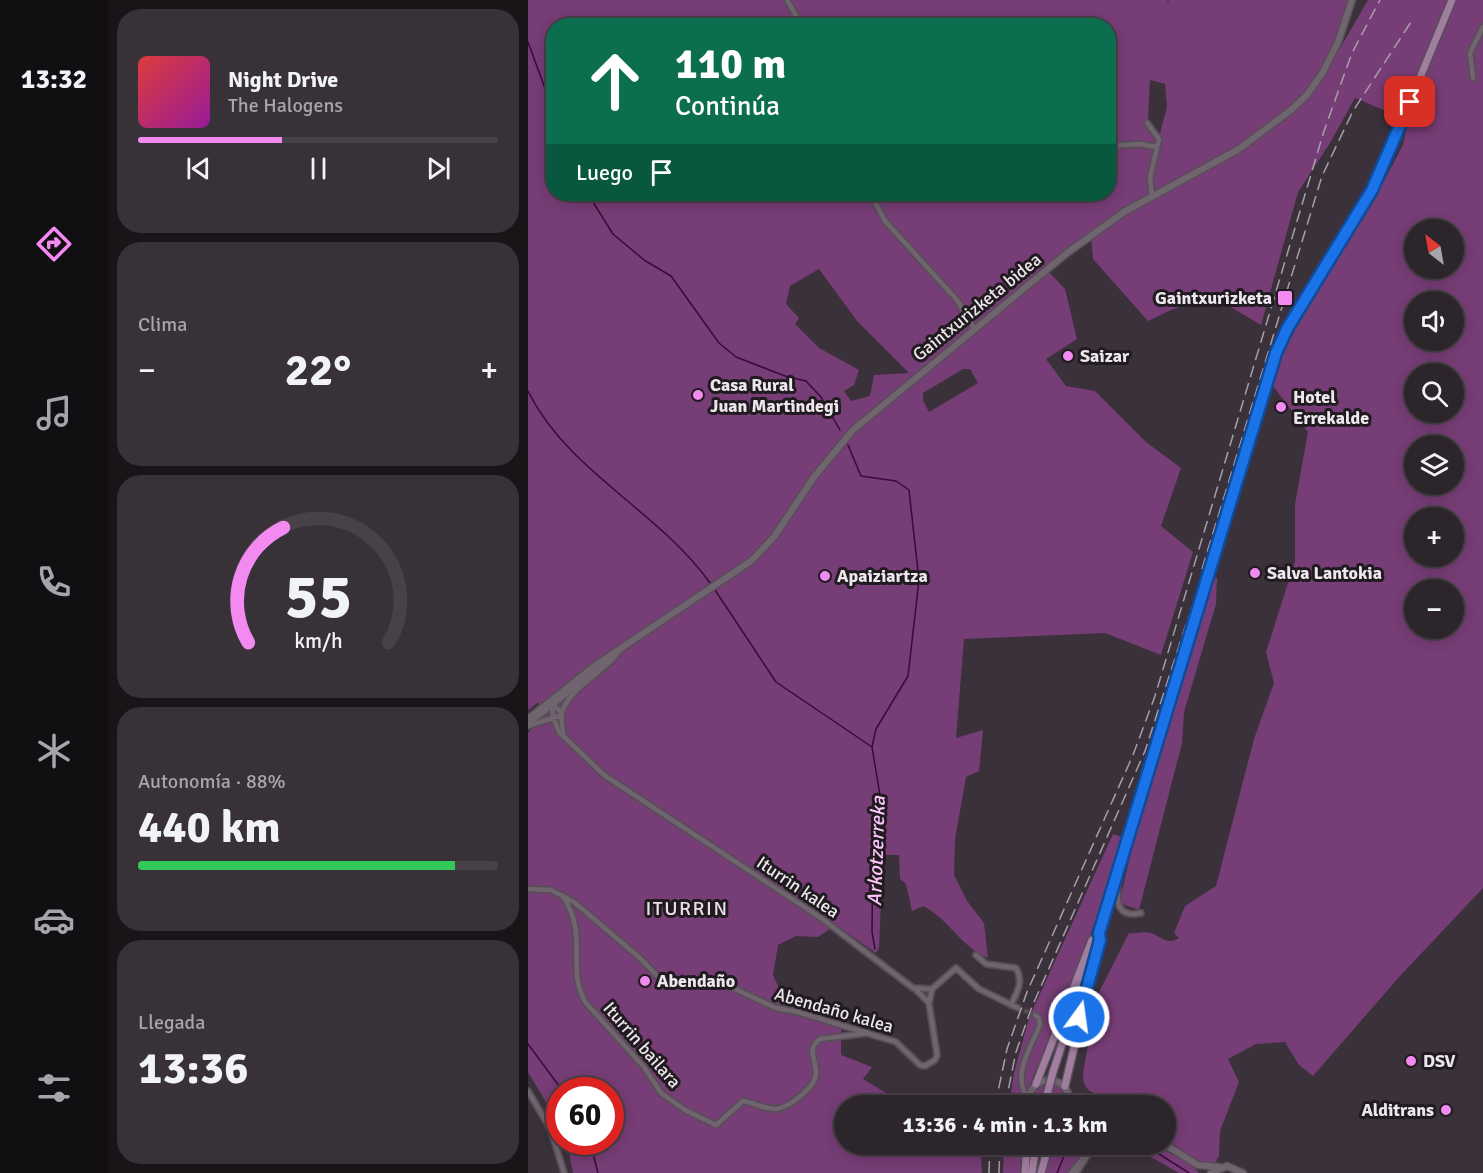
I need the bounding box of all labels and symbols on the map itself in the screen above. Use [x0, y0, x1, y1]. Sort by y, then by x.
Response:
pin [1384, 76, 1435, 127]
north arrow [1404, 219, 1464, 279]
street label: Gaintxurizketa bidea [908, 248, 1046, 366]
place label: Gaintxurizketa [1155, 287, 1272, 309]
marker: Gaintxurizketa [1276, 289, 1294, 307]
place label: Saizar [1080, 345, 1130, 367]
marker: Saizar [1061, 349, 1075, 363]
place label: Casa Rural Juan Martindegi [710, 374, 839, 417]
place label: Hotel Errekalde [1293, 386, 1369, 429]
marker: Casa Rural Juan Martindegi [691, 388, 705, 402]
marker: Hotel Errekalde [1274, 400, 1288, 414]
place label: Salva Lantokia [1267, 562, 1382, 584]
place label: Apaiziartza [837, 565, 928, 587]
marker: Salva Lantokia [1248, 566, 1262, 580]
marker: Apaiziartza [818, 569, 832, 583]
water label: Arkotzerreka [862, 795, 891, 906]
street label: Iturrin kalea [752, 851, 844, 923]
district label: ITURRIN [645, 896, 729, 921]
place label: Abendaño [657, 970, 735, 992]
marker: Abendaño [638, 974, 652, 988]
street label: Abendaño kalea [772, 983, 896, 1037]
position arrow [1047, 985, 1111, 1049]
street label: Iturrin bailara [599, 997, 685, 1093]
place label: DSV [1423, 1050, 1455, 1072]
marker: DSV [1404, 1054, 1418, 1068]
speed limit sign: 60 [546, 1077, 624, 1155]
place label: Alditrans [1361, 1099, 1434, 1121]
marker: Alditrans [1439, 1103, 1453, 1117]

